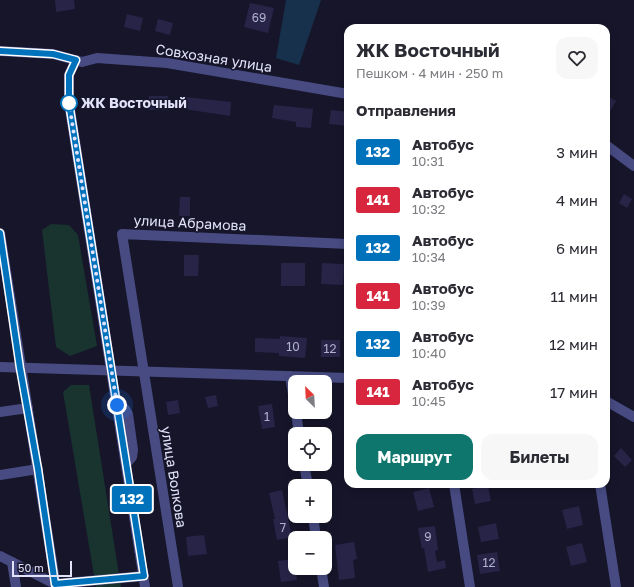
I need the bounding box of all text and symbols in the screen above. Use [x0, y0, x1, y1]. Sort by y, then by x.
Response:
house number: 69 [252, 10, 266, 25]
button: heart [556, 37, 598, 79]
text: ЖК Восточный [356, 38, 499, 61]
street label: Совхозная улица [155, 40, 274, 75]
text: Пешком · 4 мин · 250 m [356, 65, 503, 81]
marker: ЖК Восточный [60, 94, 78, 112]
place label: ЖК Восточный [81, 94, 187, 111]
text: Отправления [356, 101, 456, 119]
text: Автобус [412, 135, 474, 153]
text: 132 [366, 143, 390, 160]
text: 3 мин [556, 143, 598, 161]
text: 10:31 [412, 153, 444, 169]
text: Автобус [412, 183, 474, 201]
text: 141 [366, 191, 390, 208]
text: 4 мин [556, 191, 598, 209]
text: 10:32 [412, 201, 445, 217]
street label: улица Абрамова [133, 211, 247, 234]
text: Автобус [412, 231, 474, 249]
text: 132 [366, 239, 390, 256]
text: 6 мин [556, 239, 598, 257]
text: 10:34 [412, 249, 446, 265]
text: Автобус [412, 279, 474, 297]
text: 141 [366, 287, 390, 304]
text: 11 мин [551, 287, 598, 305]
text: 10:39 [412, 297, 446, 313]
text: Автобус [412, 327, 474, 345]
text: 132 [366, 335, 390, 352]
text: 12 мин [549, 335, 598, 353]
house number: 10 [286, 339, 300, 354]
house number: 12 [324, 341, 336, 356]
text: 10:40 [412, 345, 446, 361]
north arrow [288, 375, 332, 419]
map controls [288, 375, 332, 575]
text: Автобус [412, 375, 474, 393]
text: 141 [366, 383, 390, 400]
text: 17 мин [550, 383, 598, 401]
text: 10:45 [412, 393, 446, 409]
your location [107, 395, 127, 415]
house number: 1 [264, 409, 270, 424]
street label: улица Волкова [158, 425, 191, 529]
button: locate [288, 427, 332, 471]
button: Маршрут [356, 434, 473, 480]
button: Билеты [481, 434, 598, 480]
button: + [288, 479, 332, 523]
line badge: 132 [109, 486, 155, 512]
text: 132 [120, 490, 144, 507]
house number: 7 [280, 520, 286, 535]
house number: 9 [424, 529, 432, 544]
button: − [288, 531, 332, 575]
house number: 12 [483, 555, 495, 570]
scale bar [12, 559, 72, 578]
text: 50 m [18, 561, 44, 574]

